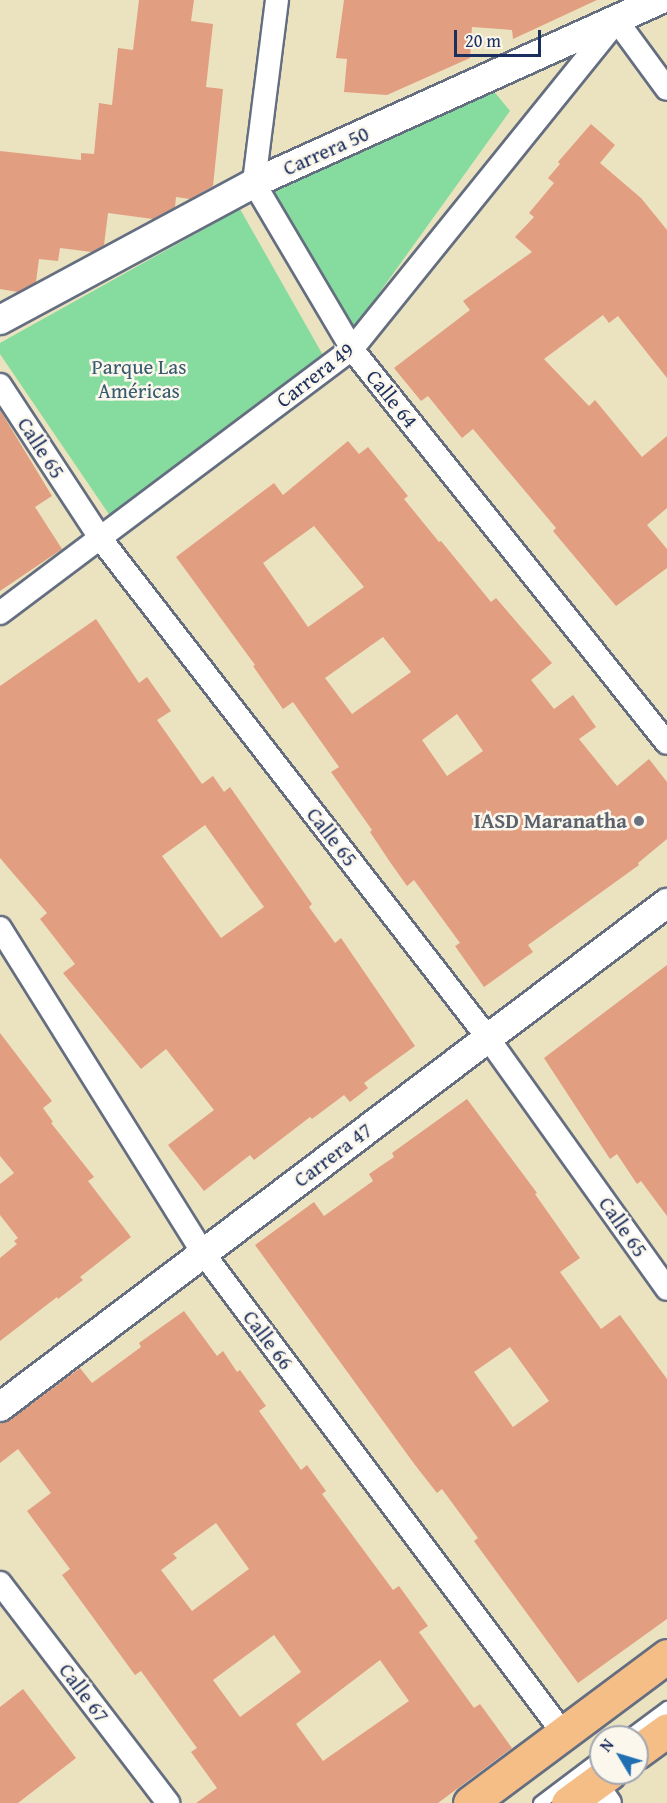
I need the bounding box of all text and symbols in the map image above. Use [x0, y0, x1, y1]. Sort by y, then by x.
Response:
scale bar [457, 18, 544, 56]
text: 20 m [465, 27, 501, 54]
street label: Carrera 50 [279, 121, 373, 181]
street label: Carrera 49 [271, 337, 359, 413]
park label: Parque Las Américas [92, 354, 186, 404]
street label: Calle 64 [361, 365, 423, 433]
street label: Calle 65 [12, 413, 70, 483]
street label: Calle 65 [301, 803, 363, 871]
place label: IASD Maranatha [474, 808, 627, 834]
marker: IASD Maranatha [632, 814, 646, 828]
street label: Carrera 47 [289, 1117, 377, 1193]
street label: Calle 65 [593, 1192, 653, 1262]
street label: Calle 66 [238, 1305, 298, 1375]
street label: Calle 67 [54, 1658, 114, 1728]
north arrow [589, 1725, 649, 1785]
text: N [594, 1734, 619, 1757]

